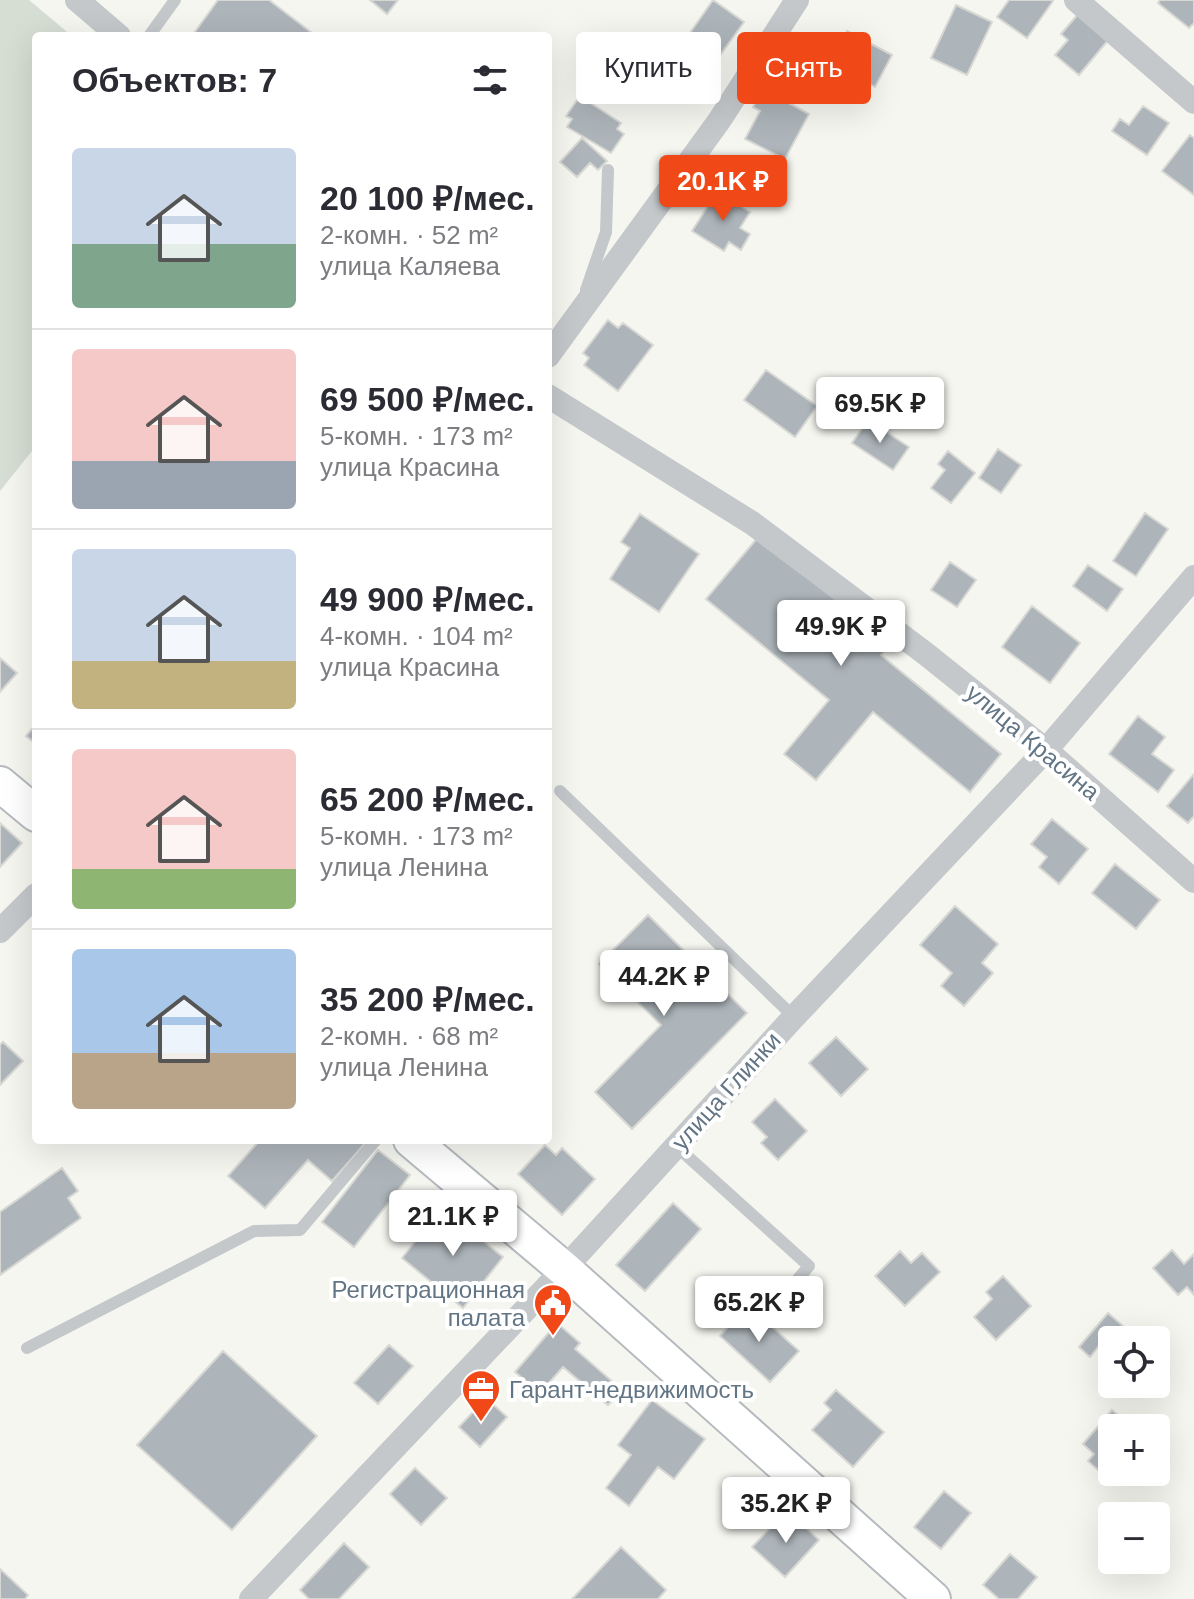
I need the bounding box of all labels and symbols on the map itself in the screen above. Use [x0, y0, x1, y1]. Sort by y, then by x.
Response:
pin: 20.1K ₽ [649, 155, 797, 223]
pin: 69.5K ₽ [806, 377, 954, 445]
pin: 49.9K ₽ [767, 600, 915, 668]
street label: улица Красина [961, 679, 1106, 806]
pin: 44.2K ₽ [590, 950, 738, 1018]
street label: улица Глинки [666, 1027, 786, 1155]
pin: 21.1K ₽ [379, 1190, 527, 1258]
place label: Регистрационная палата [332, 1276, 526, 1331]
pin: 65.2K ₽ [685, 1276, 833, 1344]
public building icon: Регистрационная палата [532, 1282, 574, 1337]
office icon: Гарант-недвижимость [460, 1368, 502, 1423]
place label: Гарант-недвижимость [509, 1376, 754, 1403]
pin: 35.2K ₽ [712, 1477, 860, 1545]

